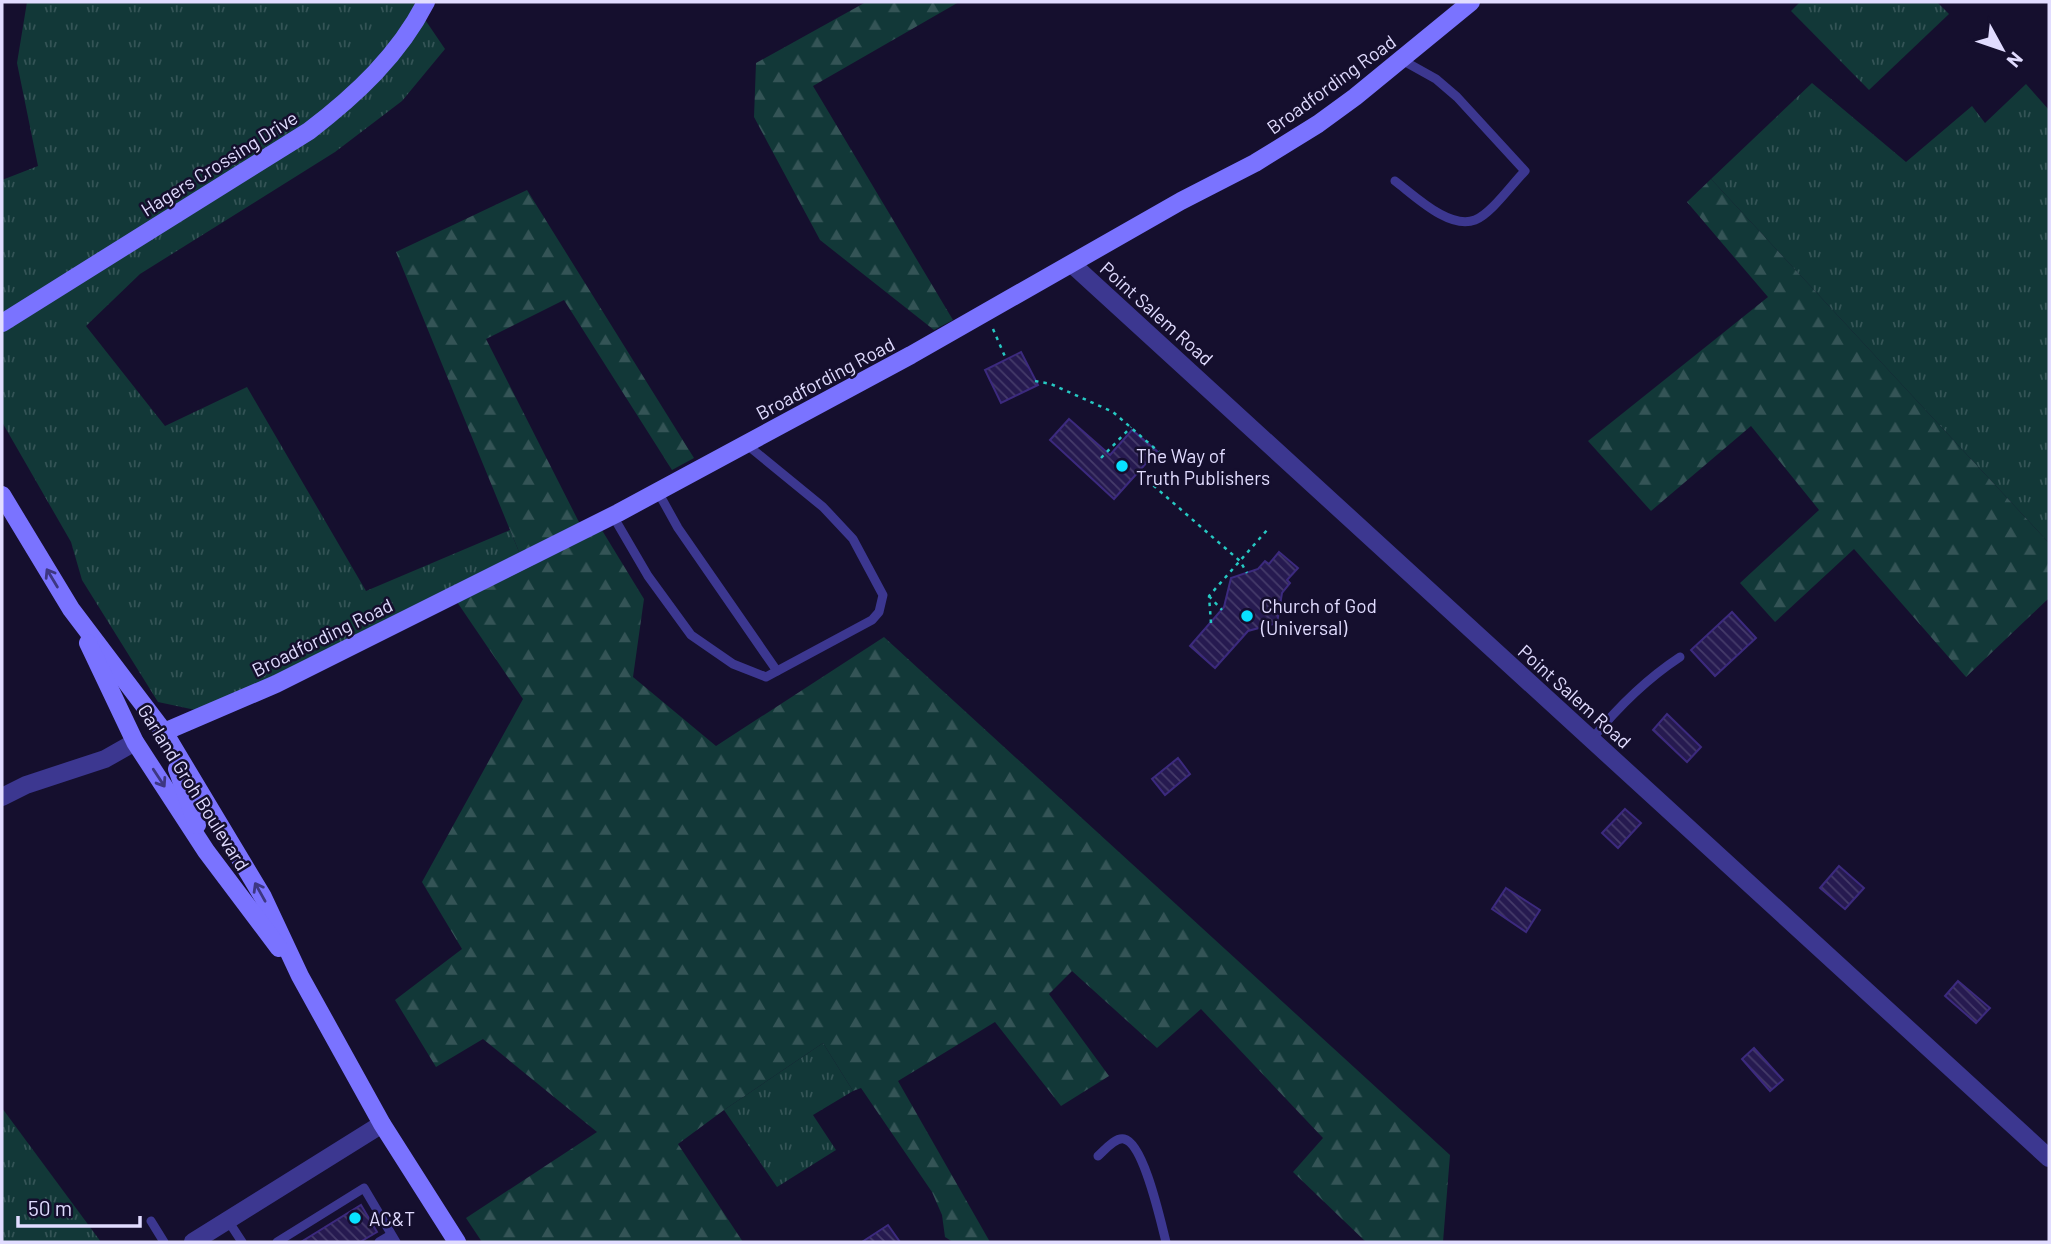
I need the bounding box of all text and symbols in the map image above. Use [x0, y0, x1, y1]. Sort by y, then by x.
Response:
north arrow [1967, 14, 2037, 84]
street label: Broadfording Road [1262, 30, 1400, 138]
text: N [2003, 48, 2028, 72]
street label: Hagers Crossing Drive [136, 105, 302, 221]
street label: Point Salem Road [1096, 256, 1218, 370]
street label: Broadfording Road [752, 332, 898, 424]
place label: The Way of Truth Publishers [1136, 444, 1270, 489]
marker: The Way of Truth Publishers [1114, 458, 1130, 474]
one-way arrow [45, 568, 59, 588]
street label: Broadfording Road [248, 593, 396, 681]
place label: Church of God (Universal) [1260, 594, 1377, 639]
marker: Church of God (Universal) [1239, 608, 1255, 624]
street label: Point Salem Road [1514, 639, 1636, 753]
street label: Garland Groh Boulevard [133, 700, 255, 874]
one-way arrow [151, 768, 166, 787]
one-way arrow [253, 882, 266, 903]
scale bar [18, 1184, 140, 1228]
text: 50 m [28, 1195, 72, 1220]
place label: AC&T [369, 1207, 415, 1230]
marker: AC&T [347, 1210, 363, 1226]

